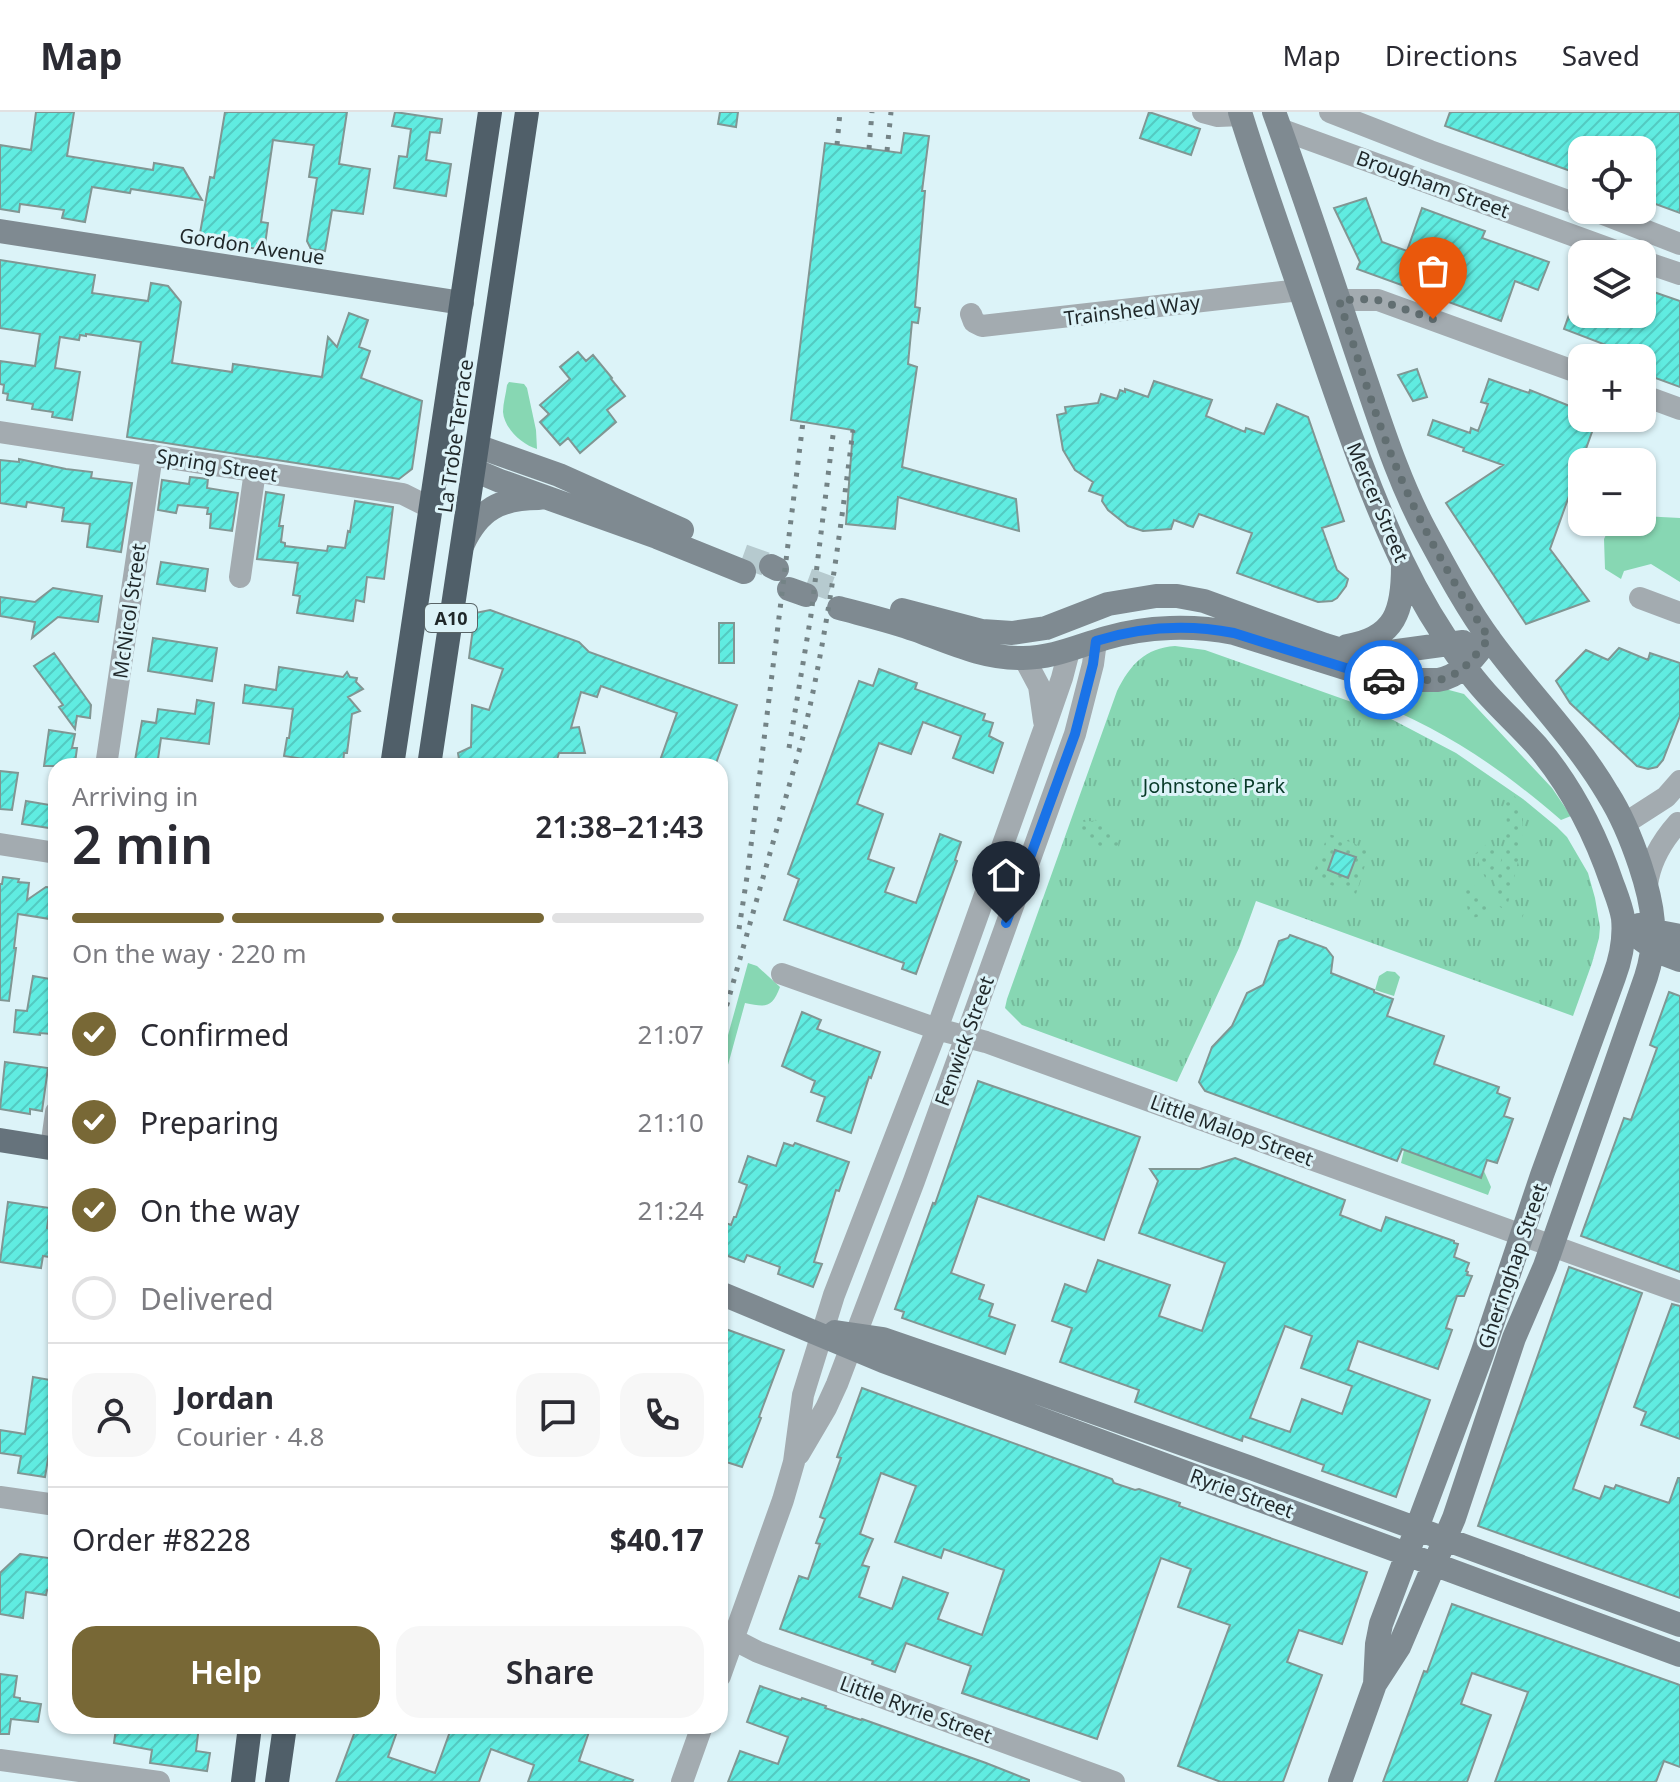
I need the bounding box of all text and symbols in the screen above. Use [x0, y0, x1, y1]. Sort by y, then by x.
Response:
text: Map [40, 29, 123, 81]
text: Map [1282, 36, 1341, 74]
text: Directions [1385, 36, 1518, 74]
text: Saved [1562, 36, 1640, 74]
map controls [1568, 136, 1656, 536]
button: locate [1568, 136, 1656, 224]
street label: Brougham Street [1353, 144, 1513, 224]
street label: Gordon Avenue [177, 221, 327, 271]
pin [1399, 237, 1467, 319]
button: layers [1568, 240, 1656, 328]
icon: bag [1411, 249, 1455, 293]
street label: Trainshed Way [1062, 288, 1202, 332]
button: + [1568, 344, 1656, 432]
street label: La Trobe Terrace [431, 357, 479, 515]
street label: Mercer Street [1341, 438, 1415, 566]
street label: Spring Street [154, 442, 280, 488]
button: − [1568, 448, 1656, 536]
street label: McNicol Street [106, 542, 152, 680]
road number: A10 [425, 604, 477, 632]
courier [1344, 640, 1424, 720]
icon: car [1362, 658, 1406, 702]
park label: Johnstone Park [1141, 772, 1285, 799]
text: Arriving in [72, 778, 198, 814]
text: 21:38–21:43 [535, 806, 704, 847]
text: 2 min [72, 808, 213, 879]
pin [972, 841, 1040, 923]
icon: home [984, 853, 1028, 897]
text: On the way · 220 m [72, 935, 306, 971]
street label: Fenwick Street [928, 972, 1000, 1110]
icon: check [72, 1012, 116, 1056]
text: Confirmed [140, 1014, 290, 1055]
text: 21:07 [638, 1016, 704, 1052]
street label: Little Malop Street [1147, 1088, 1317, 1172]
icon: check [72, 1100, 116, 1144]
text: Preparing [140, 1102, 279, 1143]
text: 21:10 [638, 1104, 704, 1140]
street label: Gheringhap Street [1471, 1180, 1553, 1352]
icon: check [72, 1188, 116, 1232]
text: On the way [140, 1190, 300, 1231]
text: 21:24 [638, 1192, 704, 1228]
text: Delivered [140, 1278, 274, 1319]
button: person [72, 1373, 156, 1457]
button: chat [516, 1373, 600, 1457]
button: phone [620, 1373, 704, 1457]
text: Jordan [176, 1377, 274, 1418]
text: Courier · 4.8 [176, 1418, 324, 1454]
street label: Ryrie Street [1186, 1462, 1298, 1524]
text: Order #8228 [72, 1519, 251, 1560]
text: $40.17 [610, 1519, 704, 1560]
button: Help [72, 1626, 380, 1718]
button: Share [396, 1626, 704, 1718]
street label: Little Ryrie Street [836, 1669, 996, 1749]

